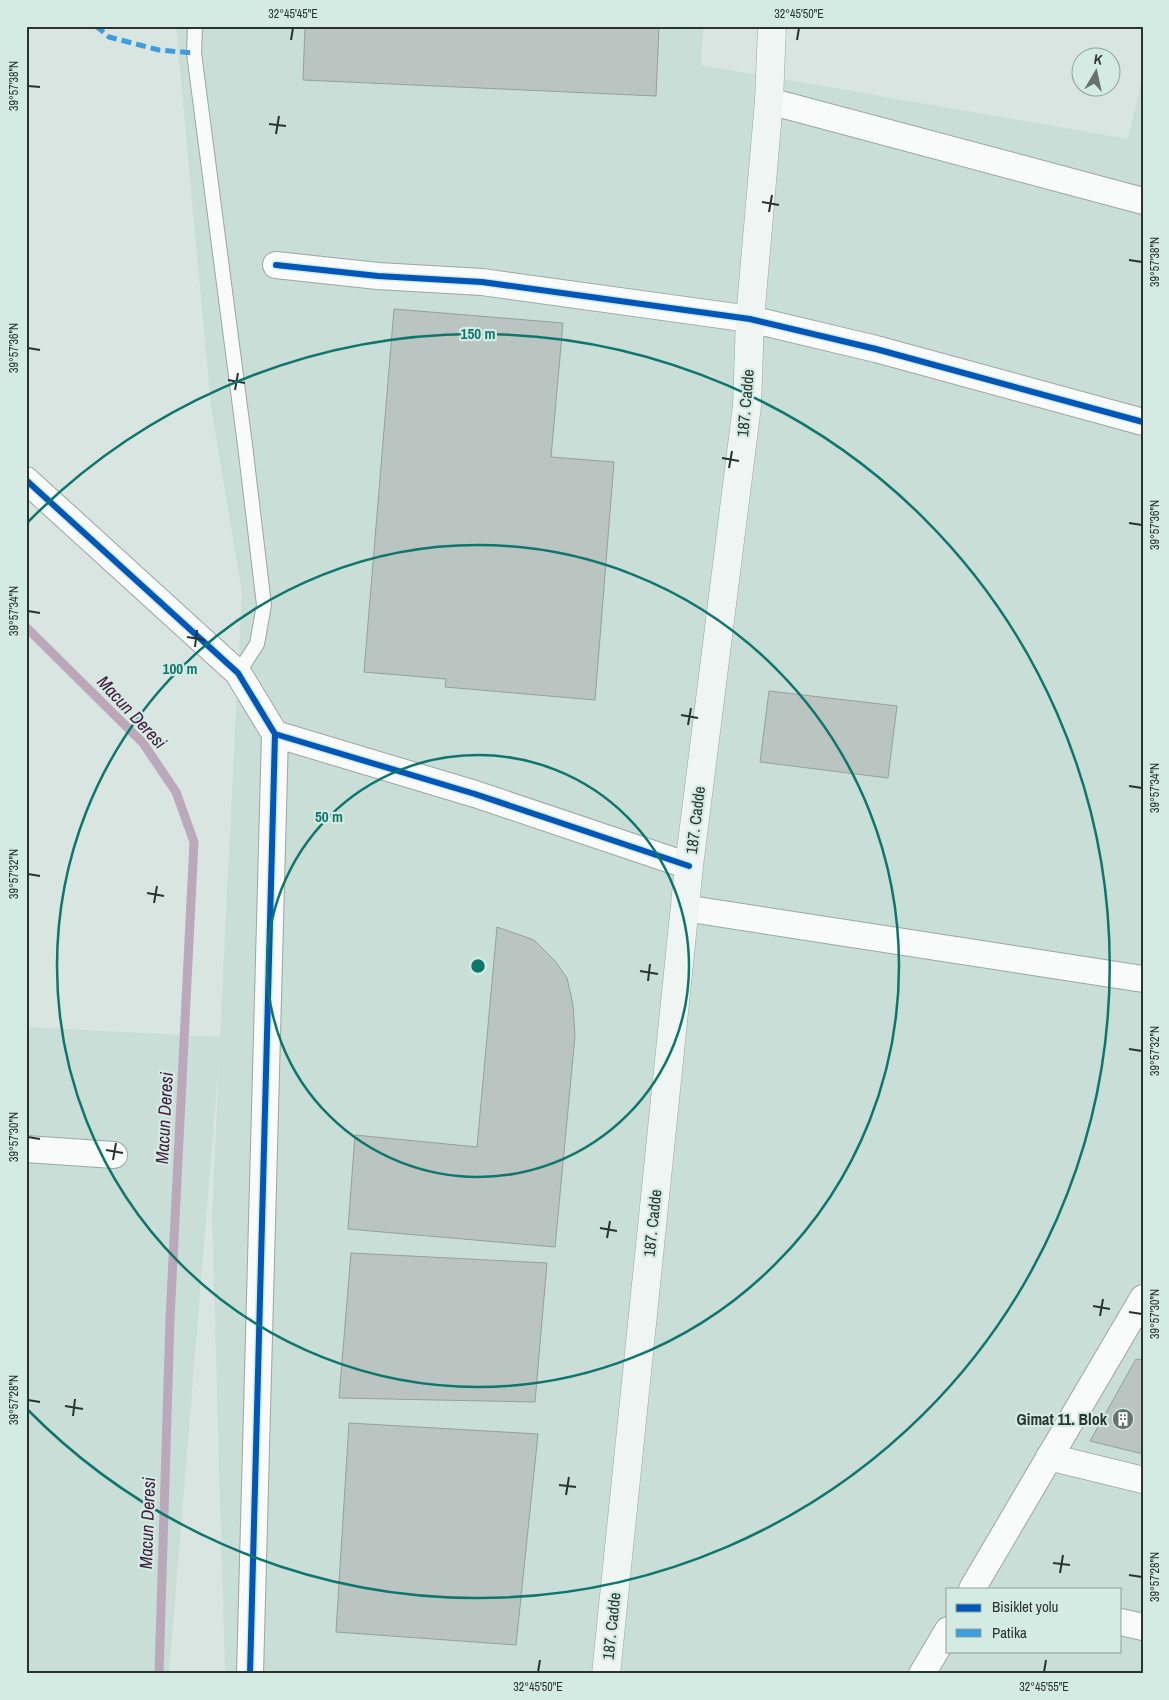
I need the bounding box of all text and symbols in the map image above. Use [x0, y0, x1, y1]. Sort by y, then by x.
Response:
text: 32°45'45"E [268, 6, 318, 22]
text: 32°45'50"E [774, 6, 824, 22]
north arrow [1072, 48, 1122, 98]
text: K [1093, 50, 1104, 69]
text: 39°57'38"N [6, 61, 22, 111]
text: 39°57'38"N [1147, 237, 1163, 287]
text: 39°57'36"N [6, 323, 22, 373]
text: 150 m [461, 323, 495, 344]
street label: 187. Cadde [731, 368, 759, 438]
text: 39°57'36"N [1147, 500, 1163, 550]
text: 39°57'34"N [6, 586, 22, 636]
text: 100 m [163, 658, 197, 679]
water label: Macun Deresi [92, 670, 172, 754]
text: 39°57'34"N [1147, 763, 1163, 813]
street label: 187. Cadde [680, 785, 710, 855]
text: 50 m [315, 806, 343, 827]
text: 39°57'32"N [6, 849, 22, 899]
centre of rings [469, 957, 487, 975]
text: 39°57'32"N [1147, 1026, 1163, 1076]
water label: Macun Deresi [149, 1071, 179, 1165]
text: 39°57'30"N [6, 1112, 22, 1162]
street label: 187. Cadde [638, 1188, 666, 1258]
text: 39°57'30"N [1147, 1289, 1163, 1339]
text: 39°57'28"N [6, 1375, 22, 1425]
building icon: Gimat 11. Blok [1111, 1407, 1135, 1431]
place label: Gimat 11. Blok [1017, 1408, 1108, 1430]
water label: Macun Deresi [133, 1477, 161, 1569]
text: 39°57'28"N [1147, 1552, 1163, 1602]
legend [946, 1588, 1122, 1652]
street label: 187. Cadde [597, 1591, 625, 1661]
text: Bisiklet yolu [992, 1596, 1058, 1617]
text: Patika [992, 1622, 1027, 1643]
text: 32°45'50"E [513, 1679, 563, 1695]
text: 32°45'55"E [1019, 1679, 1069, 1695]

